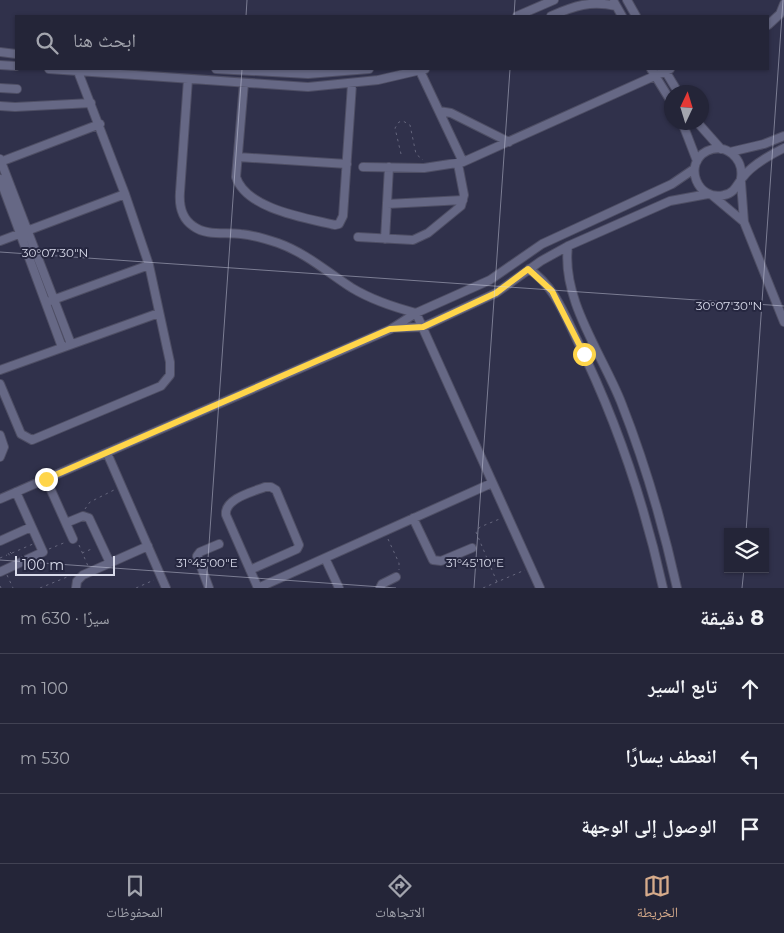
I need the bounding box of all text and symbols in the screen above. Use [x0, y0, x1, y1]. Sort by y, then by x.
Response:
search box [15, 15, 769, 70]
icon: search [33, 29, 61, 57]
text: ابحث هنا [73, 29, 136, 52]
north arrow [664, 85, 709, 130]
text: 30°07'30"N [22, 245, 88, 260]
text: 30°07'30"N [696, 298, 762, 313]
route start [573, 343, 596, 366]
route end [35, 468, 58, 491]
map controls [724, 528, 769, 573]
button: layers [724, 528, 769, 573]
scale bar [15, 553, 115, 576]
text: 31°45'00"E [176, 555, 238, 570]
text: 31°45'10"E [446, 555, 504, 570]
text: 100 m [22, 556, 64, 574]
text: 8 دقيقة [700, 605, 764, 630]
text: سيرًا · 630 m [20, 609, 110, 628]
text: تابع السير [648, 675, 717, 698]
icon: ahead [736, 675, 764, 703]
text: 100 m [20, 679, 68, 698]
text: انعطف يسارًا [625, 745, 717, 768]
icon: left [736, 745, 764, 773]
text: 530 m [20, 749, 70, 768]
text: الوصول إلى الوجهة [581, 815, 717, 838]
icon: arrive [736, 815, 764, 843]
tab: المحفوظات [106, 872, 163, 926]
tab: الاتجاهات [375, 872, 425, 926]
tab: الخريطة [637, 872, 678, 926]

